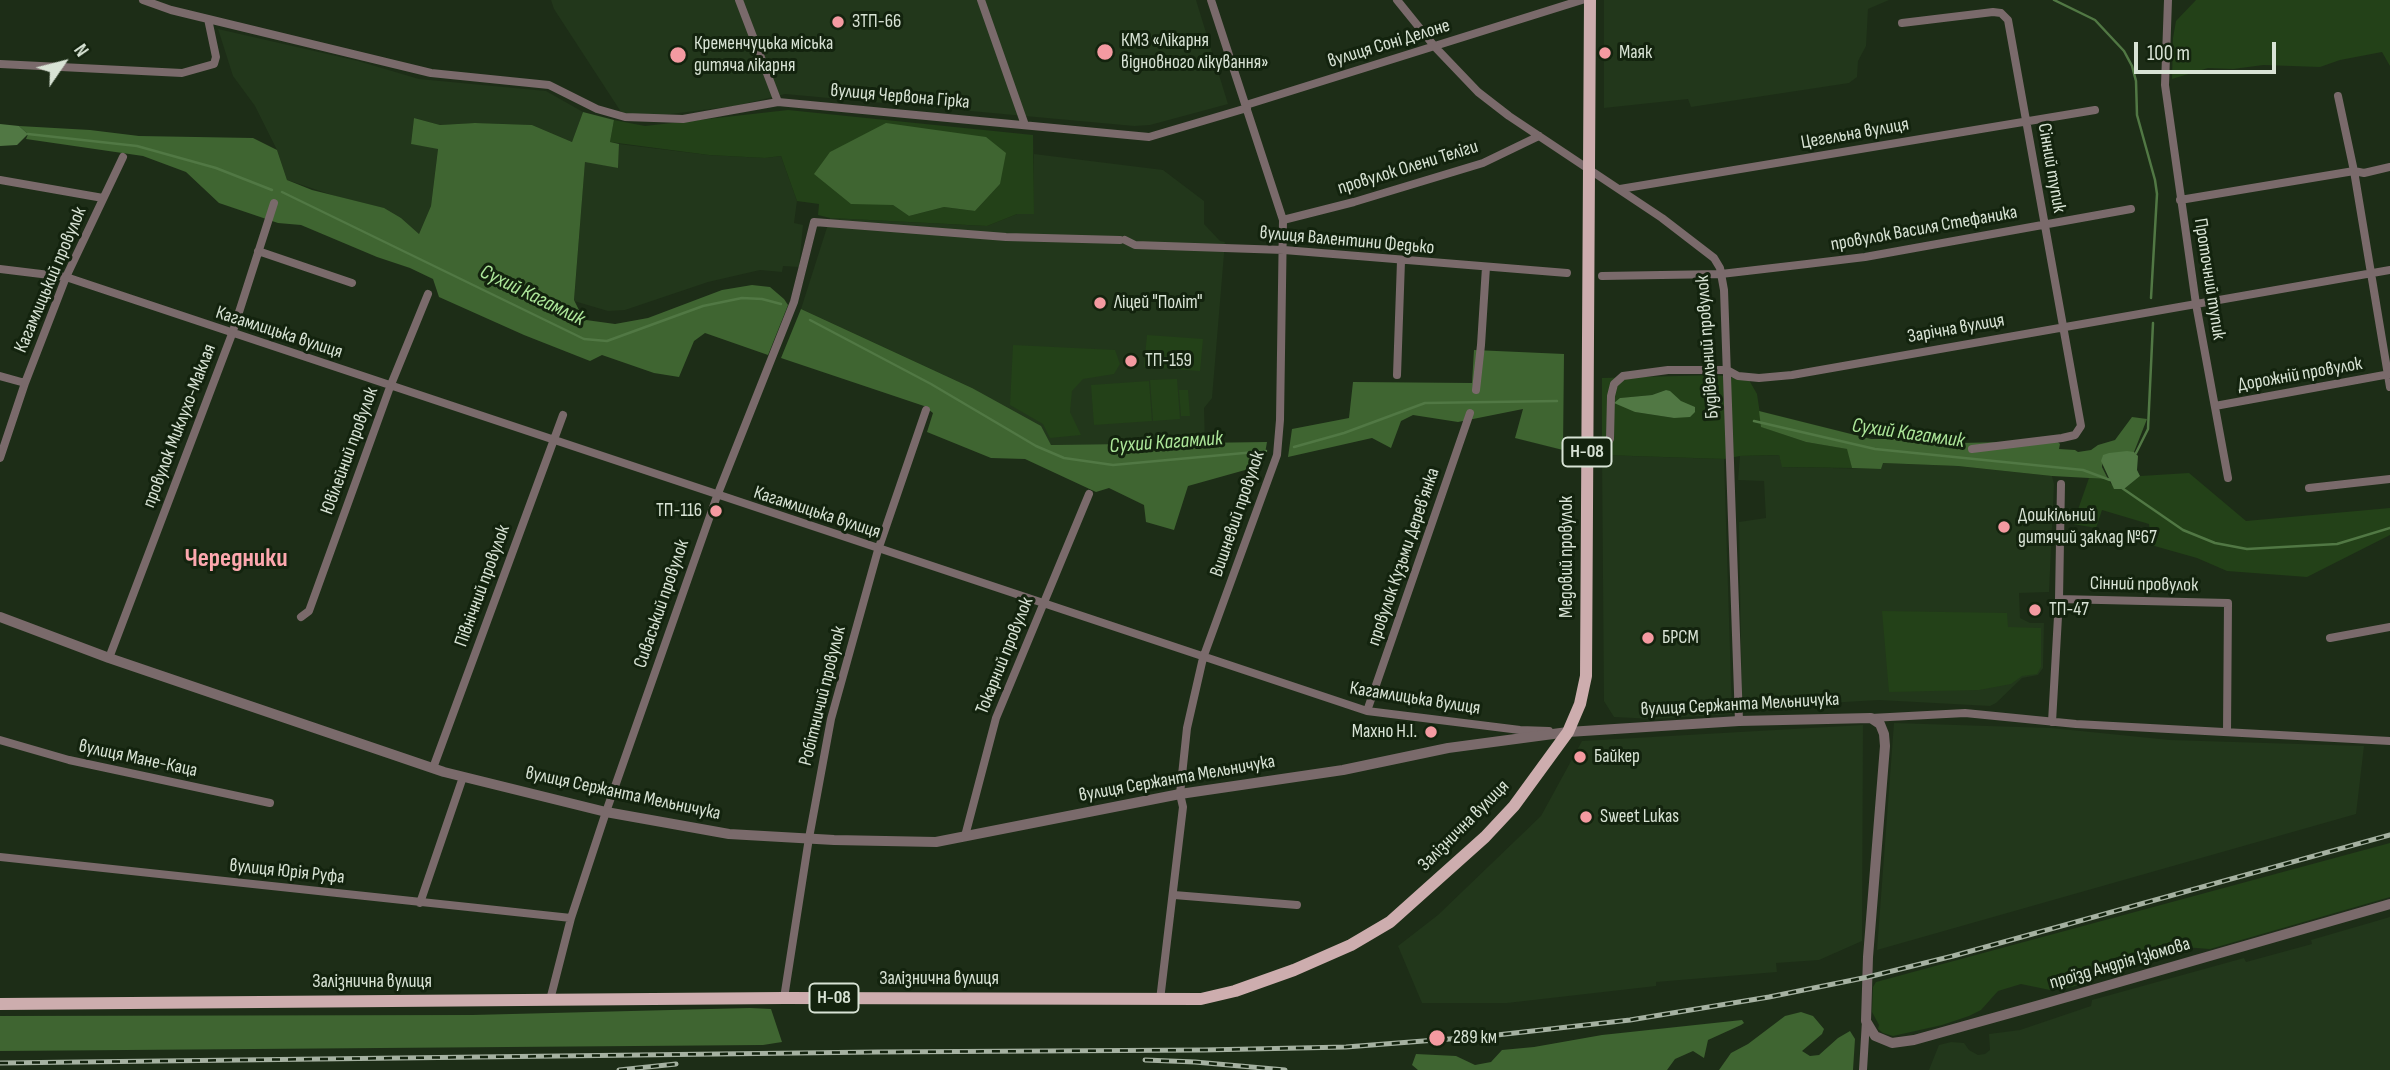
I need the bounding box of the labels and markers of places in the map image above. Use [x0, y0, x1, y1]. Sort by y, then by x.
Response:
place label: ЗТП-66 [852, 11, 901, 33]
marker: ЗТП-66 [830, 14, 846, 30]
place label: КМЗ «Лікарня відновного лікування» [1121, 30, 1269, 74]
place label: Кременчуцька міська дитяча лікарня [694, 33, 833, 77]
marker: КМЗ «Лікарня відновного лікування» [1095, 42, 1115, 62]
place label: Маяк [1619, 42, 1652, 64]
marker: Кременчуцька міська дитяча лікарня [668, 45, 688, 65]
marker: Маяк [1597, 45, 1613, 61]
place label: Ліцей "Політ" [1114, 292, 1203, 314]
marker: Ліцей "Політ" [1092, 295, 1108, 311]
place label: ТП-159 [1145, 350, 1192, 372]
marker: ТП-159 [1123, 353, 1139, 369]
place label: ТП-116 [656, 500, 702, 522]
marker: ТП-116 [708, 503, 724, 519]
place label: Дошкільний дитячий заклад №67 [2018, 505, 2157, 549]
marker: Дошкільний дитячий заклад №67 [1996, 519, 2012, 535]
place label: ТП-47 [2049, 599, 2089, 621]
marker: ТП-47 [2027, 602, 2043, 618]
place label: БРСМ [1662, 627, 1699, 649]
marker: БРСМ [1640, 630, 1656, 646]
place label: Махно Н.І. [1352, 721, 1417, 743]
marker: Махно Н.І. [1423, 724, 1439, 740]
place label: Байкер [1594, 746, 1640, 768]
marker: Байкер [1572, 749, 1588, 765]
place label: Sweet Lukas [1600, 806, 1679, 828]
marker: Sweet Lukas [1578, 809, 1594, 825]
place label: 289 км [1453, 1027, 1497, 1049]
marker: 289 км [1427, 1028, 1447, 1048]

